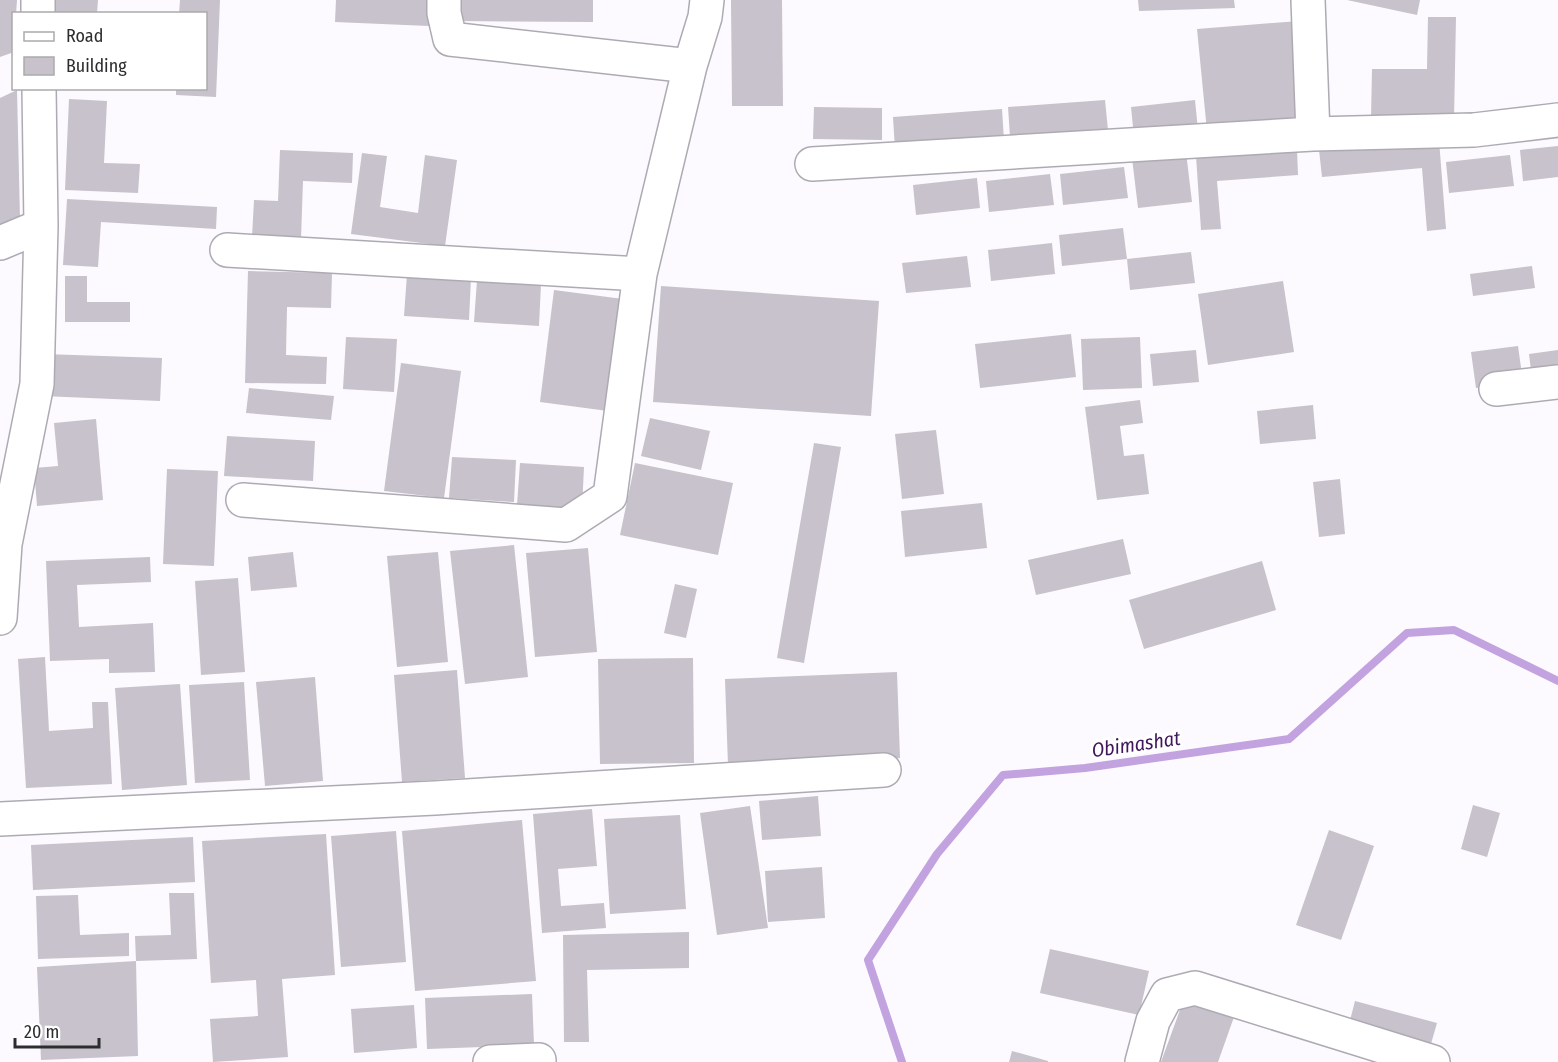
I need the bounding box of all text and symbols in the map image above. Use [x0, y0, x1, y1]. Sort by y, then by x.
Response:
legend [12, 12, 207, 90]
text: Road [66, 25, 103, 47]
text: Building [66, 55, 127, 77]
water label: Obimashat [1090, 726, 1182, 762]
scale bar [15, 1011, 99, 1049]
text: 20 m [24, 1021, 59, 1043]

